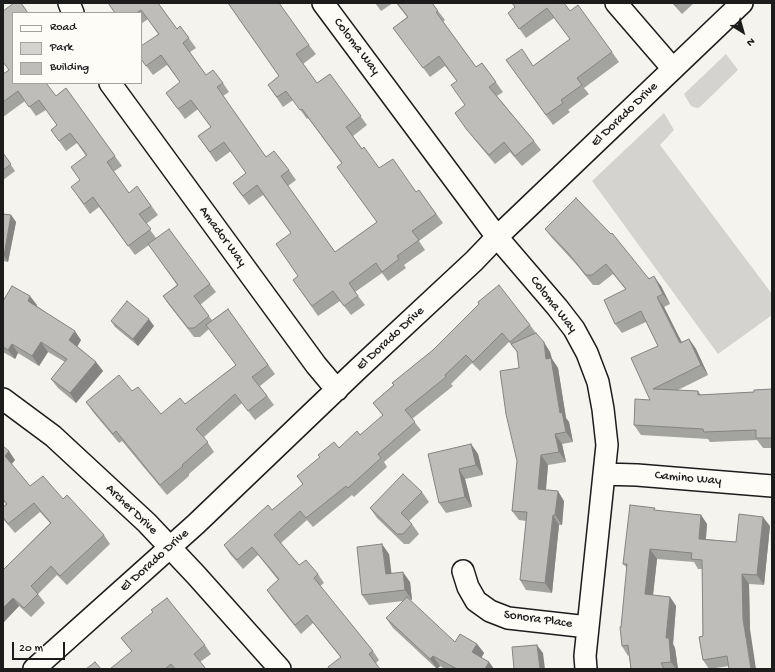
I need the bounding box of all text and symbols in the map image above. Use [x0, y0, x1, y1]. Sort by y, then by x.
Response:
legend [12, 12, 142, 84]
north arrow [723, 12, 763, 52]
street label: Coloma Way [329, 15, 383, 79]
text: Road [50, 21, 76, 35]
text: N [744, 35, 757, 49]
text: Park [50, 41, 73, 55]
text: Building [50, 61, 89, 75]
street label: El Dorado Drive [588, 79, 662, 151]
street label: Amador Way [195, 204, 249, 270]
street label: Coloma Way [526, 274, 580, 336]
street label: El Dorado Drive [354, 304, 428, 374]
street label: Camino Way [654, 468, 722, 490]
street label: Archer Drive [102, 481, 160, 539]
street label: El Dorado Drive [118, 526, 192, 596]
street label: Sonora Place [503, 607, 573, 633]
scale bar [14, 634, 67, 660]
text: 20 m [19, 642, 43, 656]

